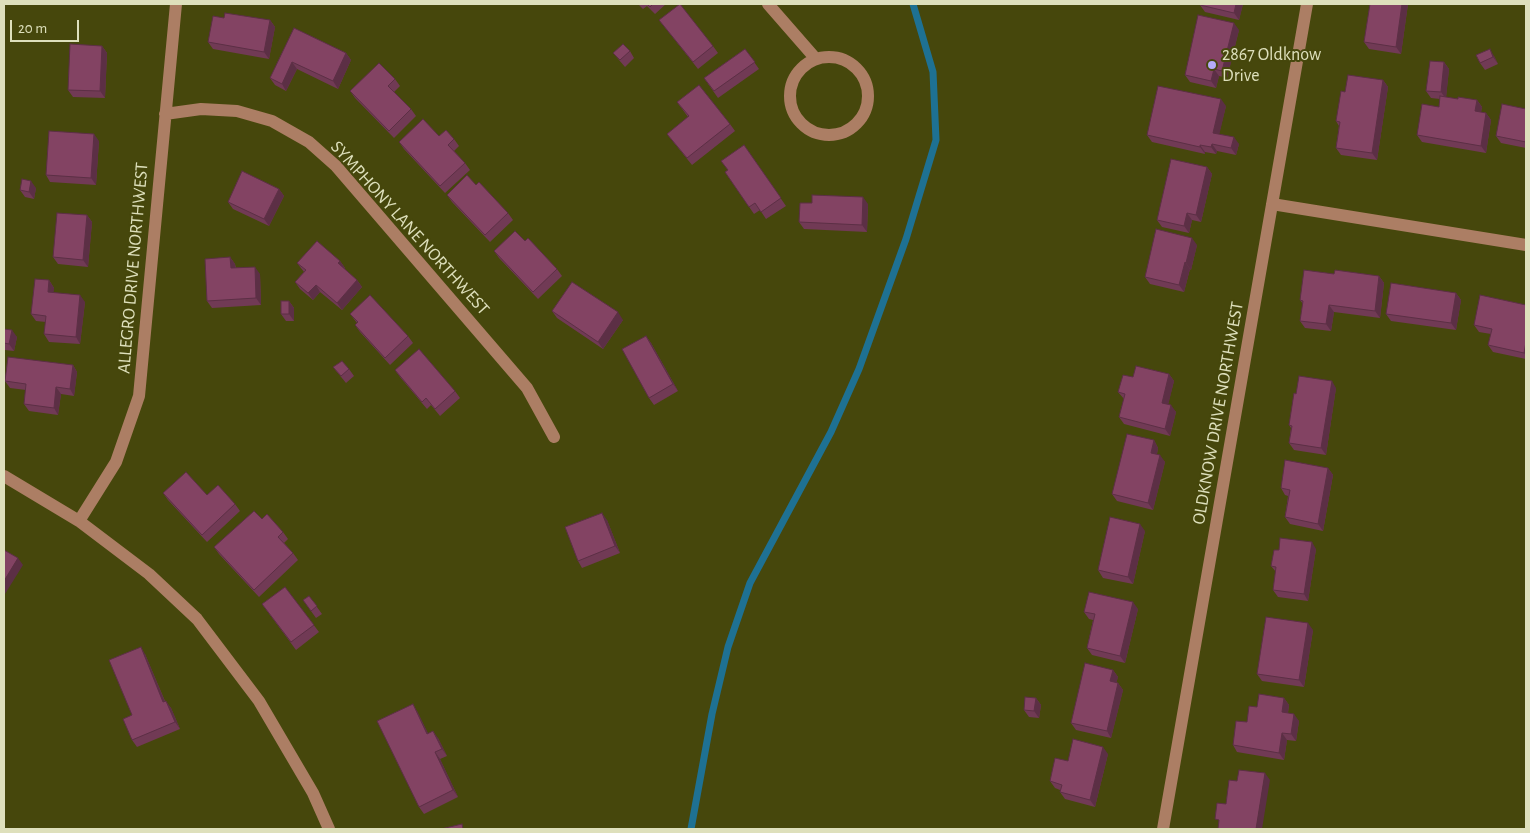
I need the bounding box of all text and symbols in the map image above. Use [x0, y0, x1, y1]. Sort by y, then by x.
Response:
scale bar [12, 10, 81, 42]
text: 20 m [18, 21, 47, 36]
place label: 2867 Oldknow Drive [1222, 44, 1321, 86]
marker: 2867 Oldknow Drive [1206, 59, 1218, 71]
street label: SYMPHONY LANE NORTHWEST [326, 136, 494, 320]
street label: ALLEGRO DRIVE NORTHWEST [113, 161, 153, 375]
street label: OLDKNOW DRIVE NORTHWEST [1188, 300, 1248, 526]

